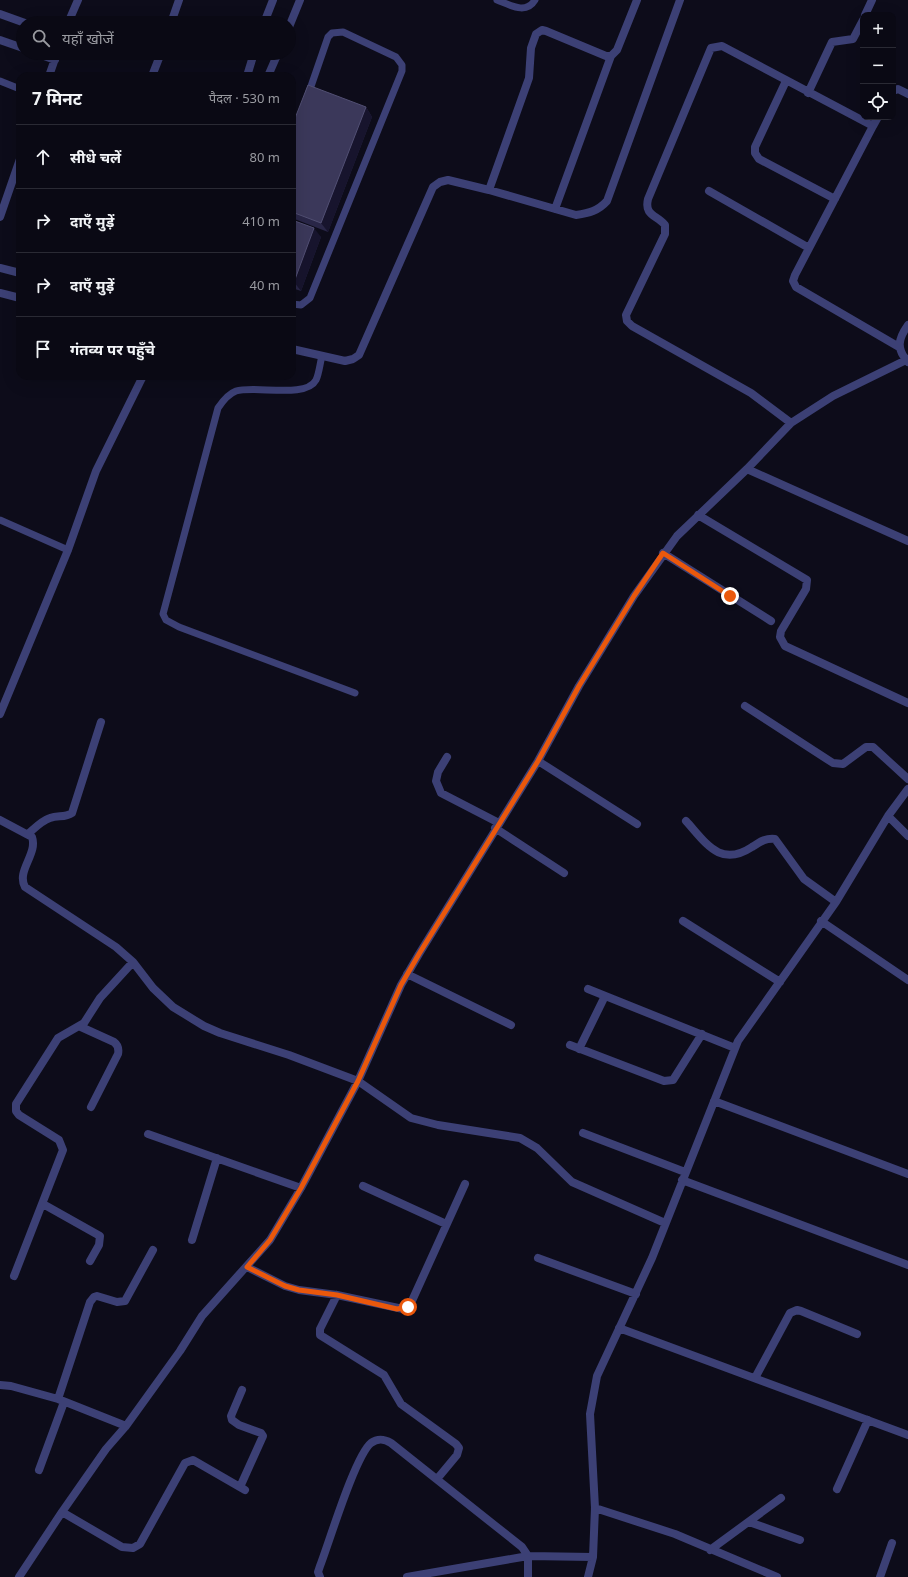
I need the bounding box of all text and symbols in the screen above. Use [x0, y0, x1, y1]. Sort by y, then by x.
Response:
map controls [860, 12, 896, 120]
button: + [860, 12, 896, 48]
search box [16, 16, 296, 60]
icon: search [30, 27, 52, 49]
text: यहाँ खोजें [62, 28, 114, 48]
button: − [860, 48, 896, 84]
button: locate [860, 84, 896, 120]
text: 7 मिनट [32, 87, 82, 110]
text: पैदल · 530 m [209, 89, 280, 107]
icon: ahead [32, 146, 54, 168]
text: सीधे चलें [70, 147, 121, 167]
text: 80 m [250, 148, 280, 166]
icon: right [32, 210, 54, 232]
text: दाएँ मुड़ें [70, 211, 114, 231]
text: 410 m [242, 212, 280, 230]
icon: right [32, 274, 54, 296]
text: दाएँ मुड़ें [70, 275, 114, 295]
text: 40 m [250, 276, 280, 294]
icon: arrive [32, 338, 54, 360]
text: गंतव्य पर पहुँचे [70, 339, 155, 359]
route end [721, 587, 739, 605]
route start [399, 1298, 417, 1316]

